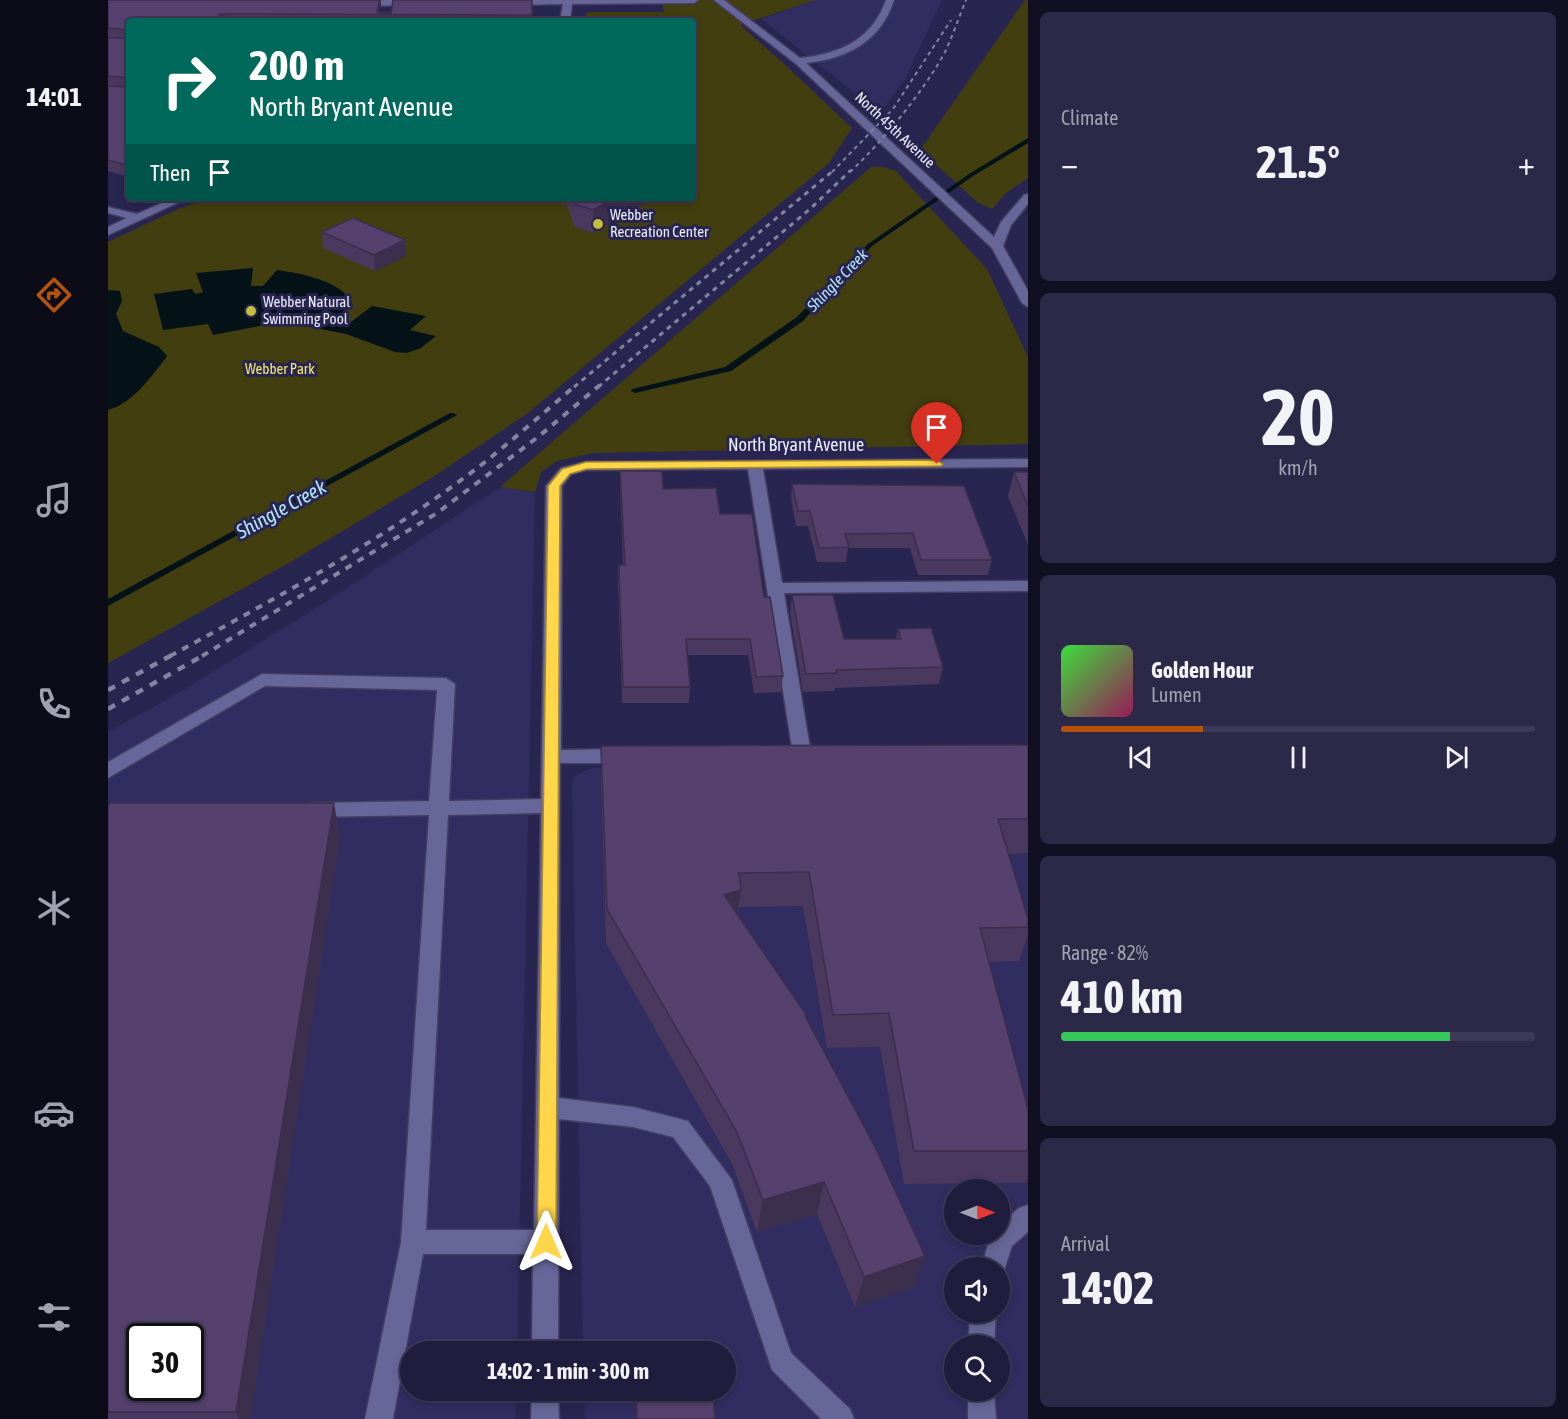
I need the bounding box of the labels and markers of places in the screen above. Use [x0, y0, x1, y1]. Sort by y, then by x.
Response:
place label: Webber Recreation Center [610, 206, 709, 240]
marker: Webber Recreation Center [591, 217, 605, 231]
place label: Webber Natural Swimming Pool [263, 293, 350, 327]
marker: Webber Natural Swimming Pool [244, 304, 258, 318]
pin [911, 402, 962, 464]

